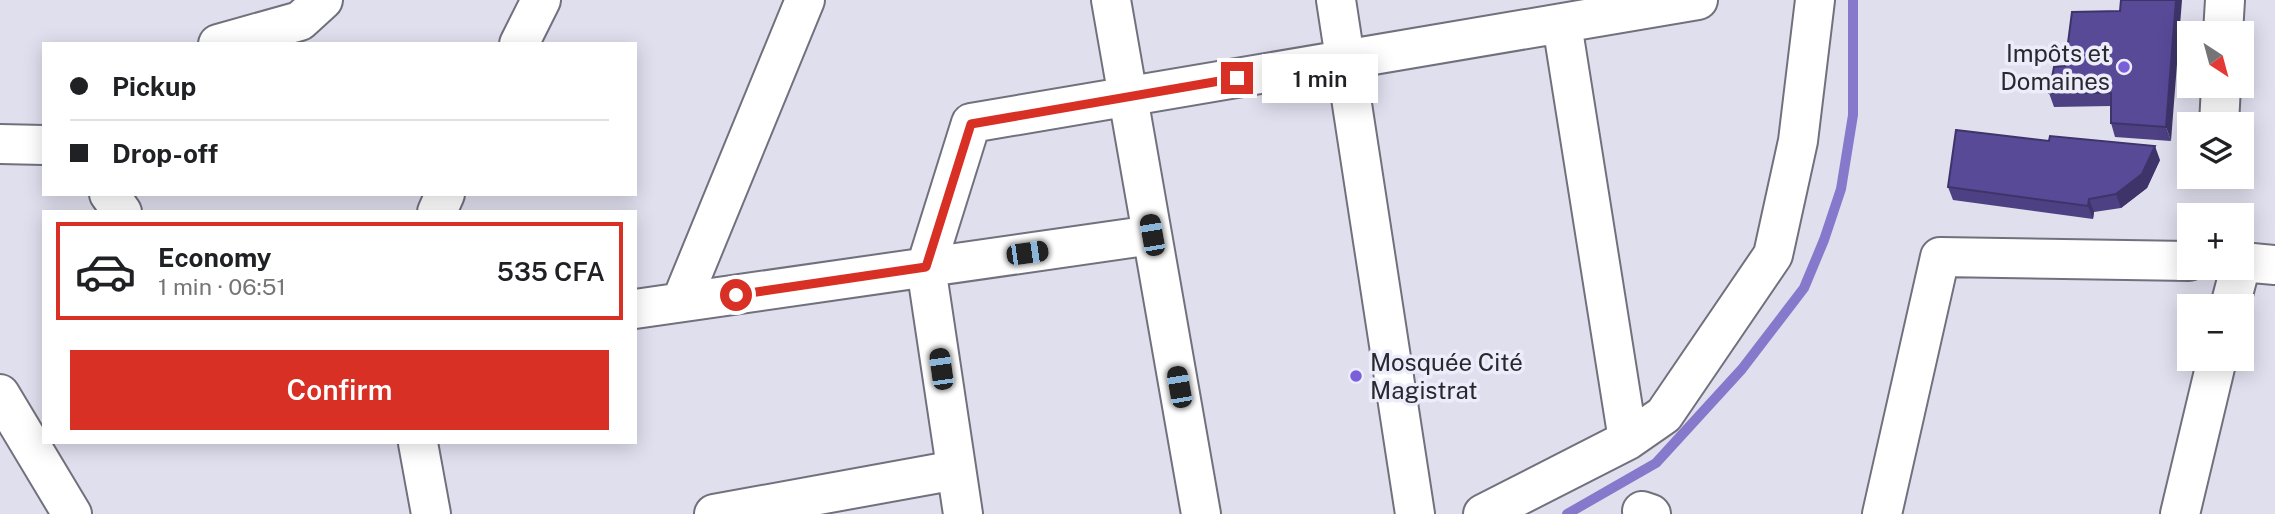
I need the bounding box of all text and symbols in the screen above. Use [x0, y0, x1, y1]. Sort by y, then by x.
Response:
north arrow [2177, 21, 2254, 98]
map controls [2177, 21, 2254, 371]
place label: Impôts et Domaines [2000, 39, 2110, 95]
callout: 1 min [1262, 54, 1377, 102]
marker: Impôts et Domaines [2116, 59, 2132, 75]
route end [1221, 62, 1253, 94]
text: 1 min [1293, 65, 1347, 92]
text: Pickup [112, 71, 196, 102]
button: layers [2177, 112, 2254, 189]
text: Drop-off [112, 138, 218, 169]
button: + [2177, 203, 2254, 280]
car [1139, 212, 1166, 258]
icon: car [74, 240, 137, 303]
car [1005, 240, 1050, 266]
text: Economy [158, 242, 271, 273]
text: 535 CFA [497, 256, 605, 287]
text: 1 min · 06:51 [158, 273, 286, 300]
route start [720, 279, 752, 311]
button: − [2177, 294, 2254, 371]
car [928, 347, 955, 391]
place label: Mosquée Cité Magistrat [1370, 348, 1523, 404]
button: Confirm [70, 350, 609, 430]
car [1166, 364, 1193, 410]
marker: Mosquée Cité Magistrat [1348, 368, 1364, 384]

